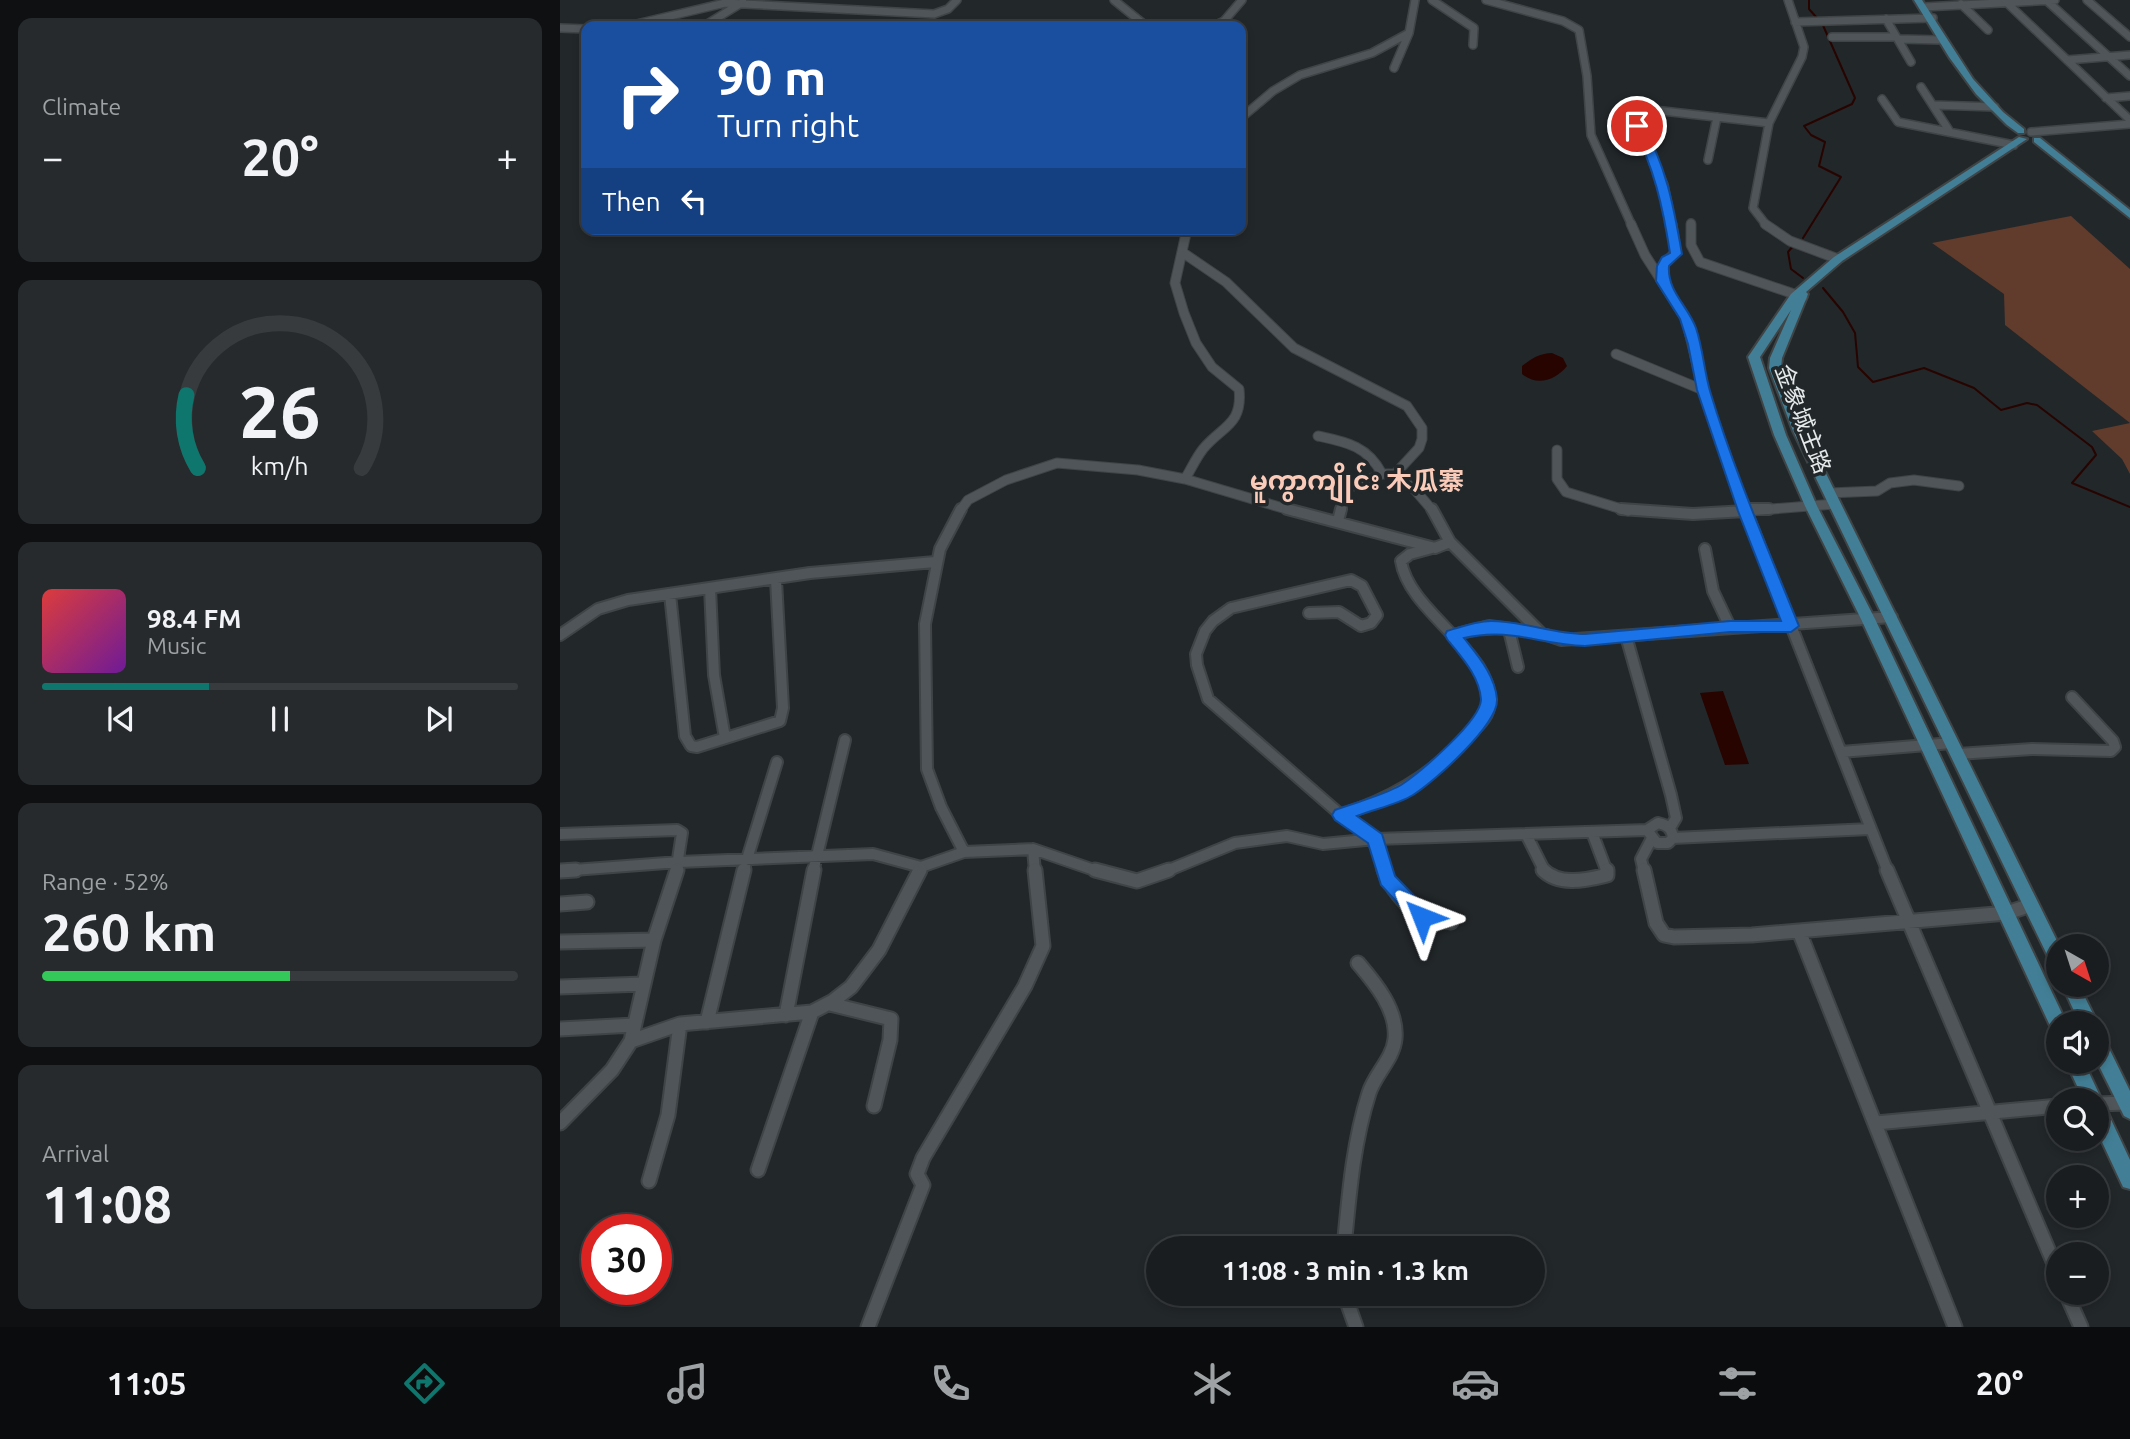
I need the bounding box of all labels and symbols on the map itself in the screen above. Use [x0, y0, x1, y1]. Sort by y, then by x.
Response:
pin [1607, 96, 1667, 156]
street label: 金象城主路 [1771, 361, 1836, 477]
district label: မူကွာကျိုင်း 木瓜寨 [1250, 462, 1464, 503]
position arrow [1385, 880, 1459, 954]
north arrow [2046, 934, 2109, 998]
speed limit sign: 30 [581, 1214, 672, 1305]

